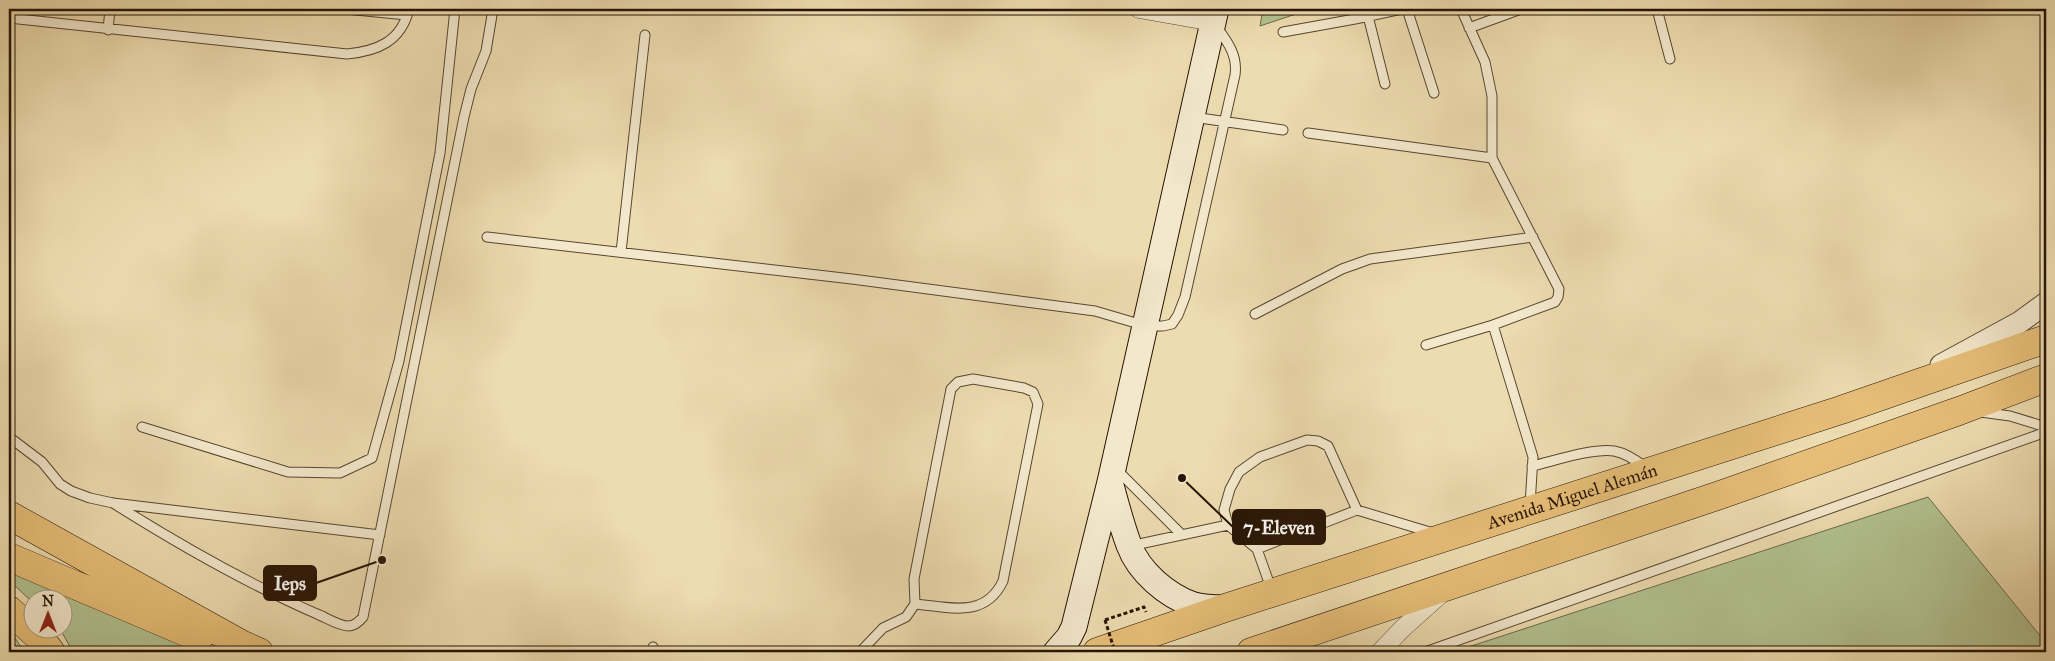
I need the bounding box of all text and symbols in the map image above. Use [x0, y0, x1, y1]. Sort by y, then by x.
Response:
street label: Avenida Miguel Alemán [1483, 459, 1660, 534]
callout: 7-Eleven [1233, 510, 1325, 544]
text: 7-Eleven [1243, 516, 1315, 539]
callout: Ieps [264, 566, 316, 600]
text: Ieps [274, 572, 306, 596]
north arrow [22, 588, 72, 638]
text: N [42, 593, 54, 610]

